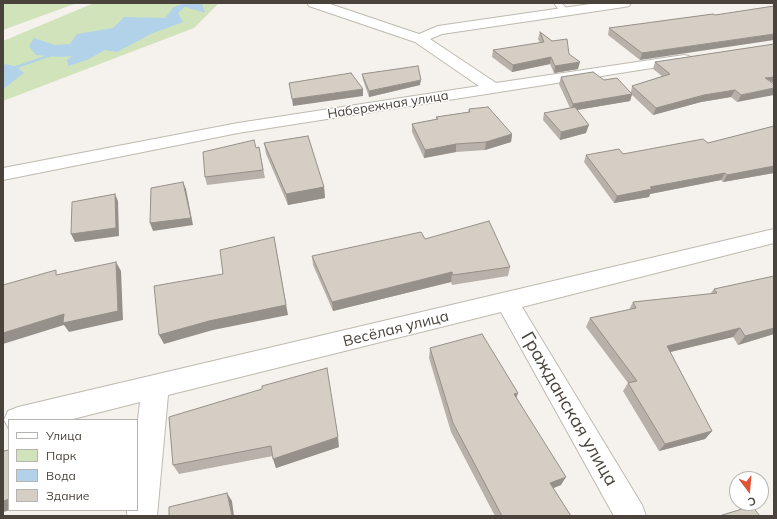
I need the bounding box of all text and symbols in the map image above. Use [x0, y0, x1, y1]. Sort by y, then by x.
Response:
street label: Набережная улица [326, 88, 450, 122]
street label: Весёлая улица [341, 307, 451, 351]
street label: Гражданская улица [516, 328, 622, 490]
legend [8, 419, 138, 511]
text: Улица [46, 428, 82, 443]
text: Парк [46, 448, 76, 463]
text: Вода [46, 468, 76, 483]
north arrow [729, 471, 769, 511]
text: Здание [46, 488, 89, 503]
text: С [746, 494, 758, 509]

